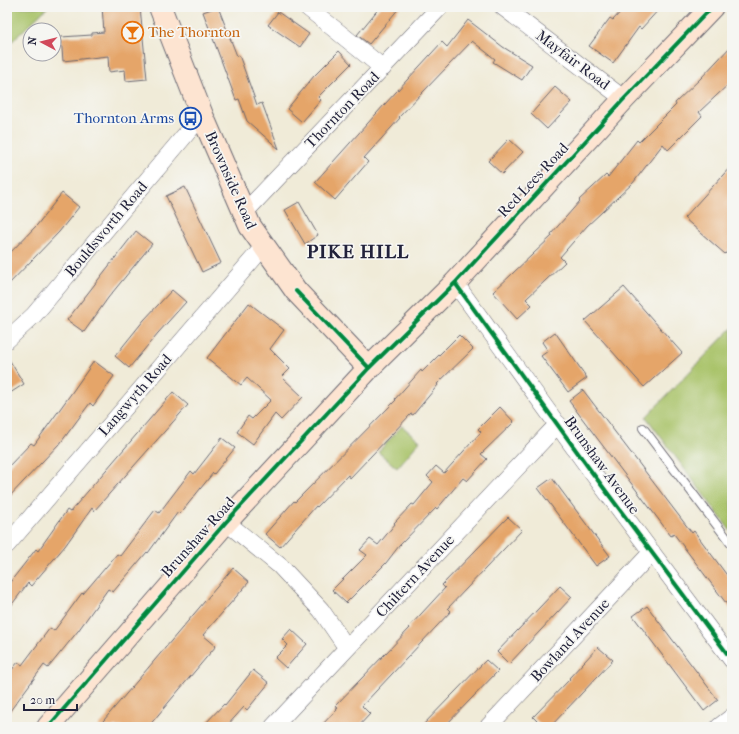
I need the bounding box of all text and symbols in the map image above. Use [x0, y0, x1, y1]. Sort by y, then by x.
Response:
bar icon: The Thornton [119, 19, 145, 45]
north arrow [22, 22, 62, 62]
place label: The Thornton [148, 23, 241, 41]
street label: Mayfair Road [533, 26, 614, 94]
text: N [26, 35, 40, 46]
street label: Thornton Road [301, 67, 384, 152]
bus stop icon: Thornton Arms [177, 105, 203, 131]
place label: Thornton Arms [74, 109, 174, 127]
street label: Brownside Road [201, 128, 261, 233]
street label: Red Lees Road [494, 138, 573, 221]
street label: Bouldsworth Road [61, 177, 152, 280]
district label: PIKE HILL [307, 241, 409, 263]
street label: Langwyth Road [95, 350, 176, 440]
street label: Brunshaw Avenue [560, 412, 644, 518]
street label: Brunshaw Road [157, 493, 239, 581]
street label: Chiltern Avenue [372, 530, 458, 621]
street label: Bowland Avenue [527, 594, 614, 686]
scale bar [24, 686, 77, 712]
text: 20 m [30, 693, 55, 707]

